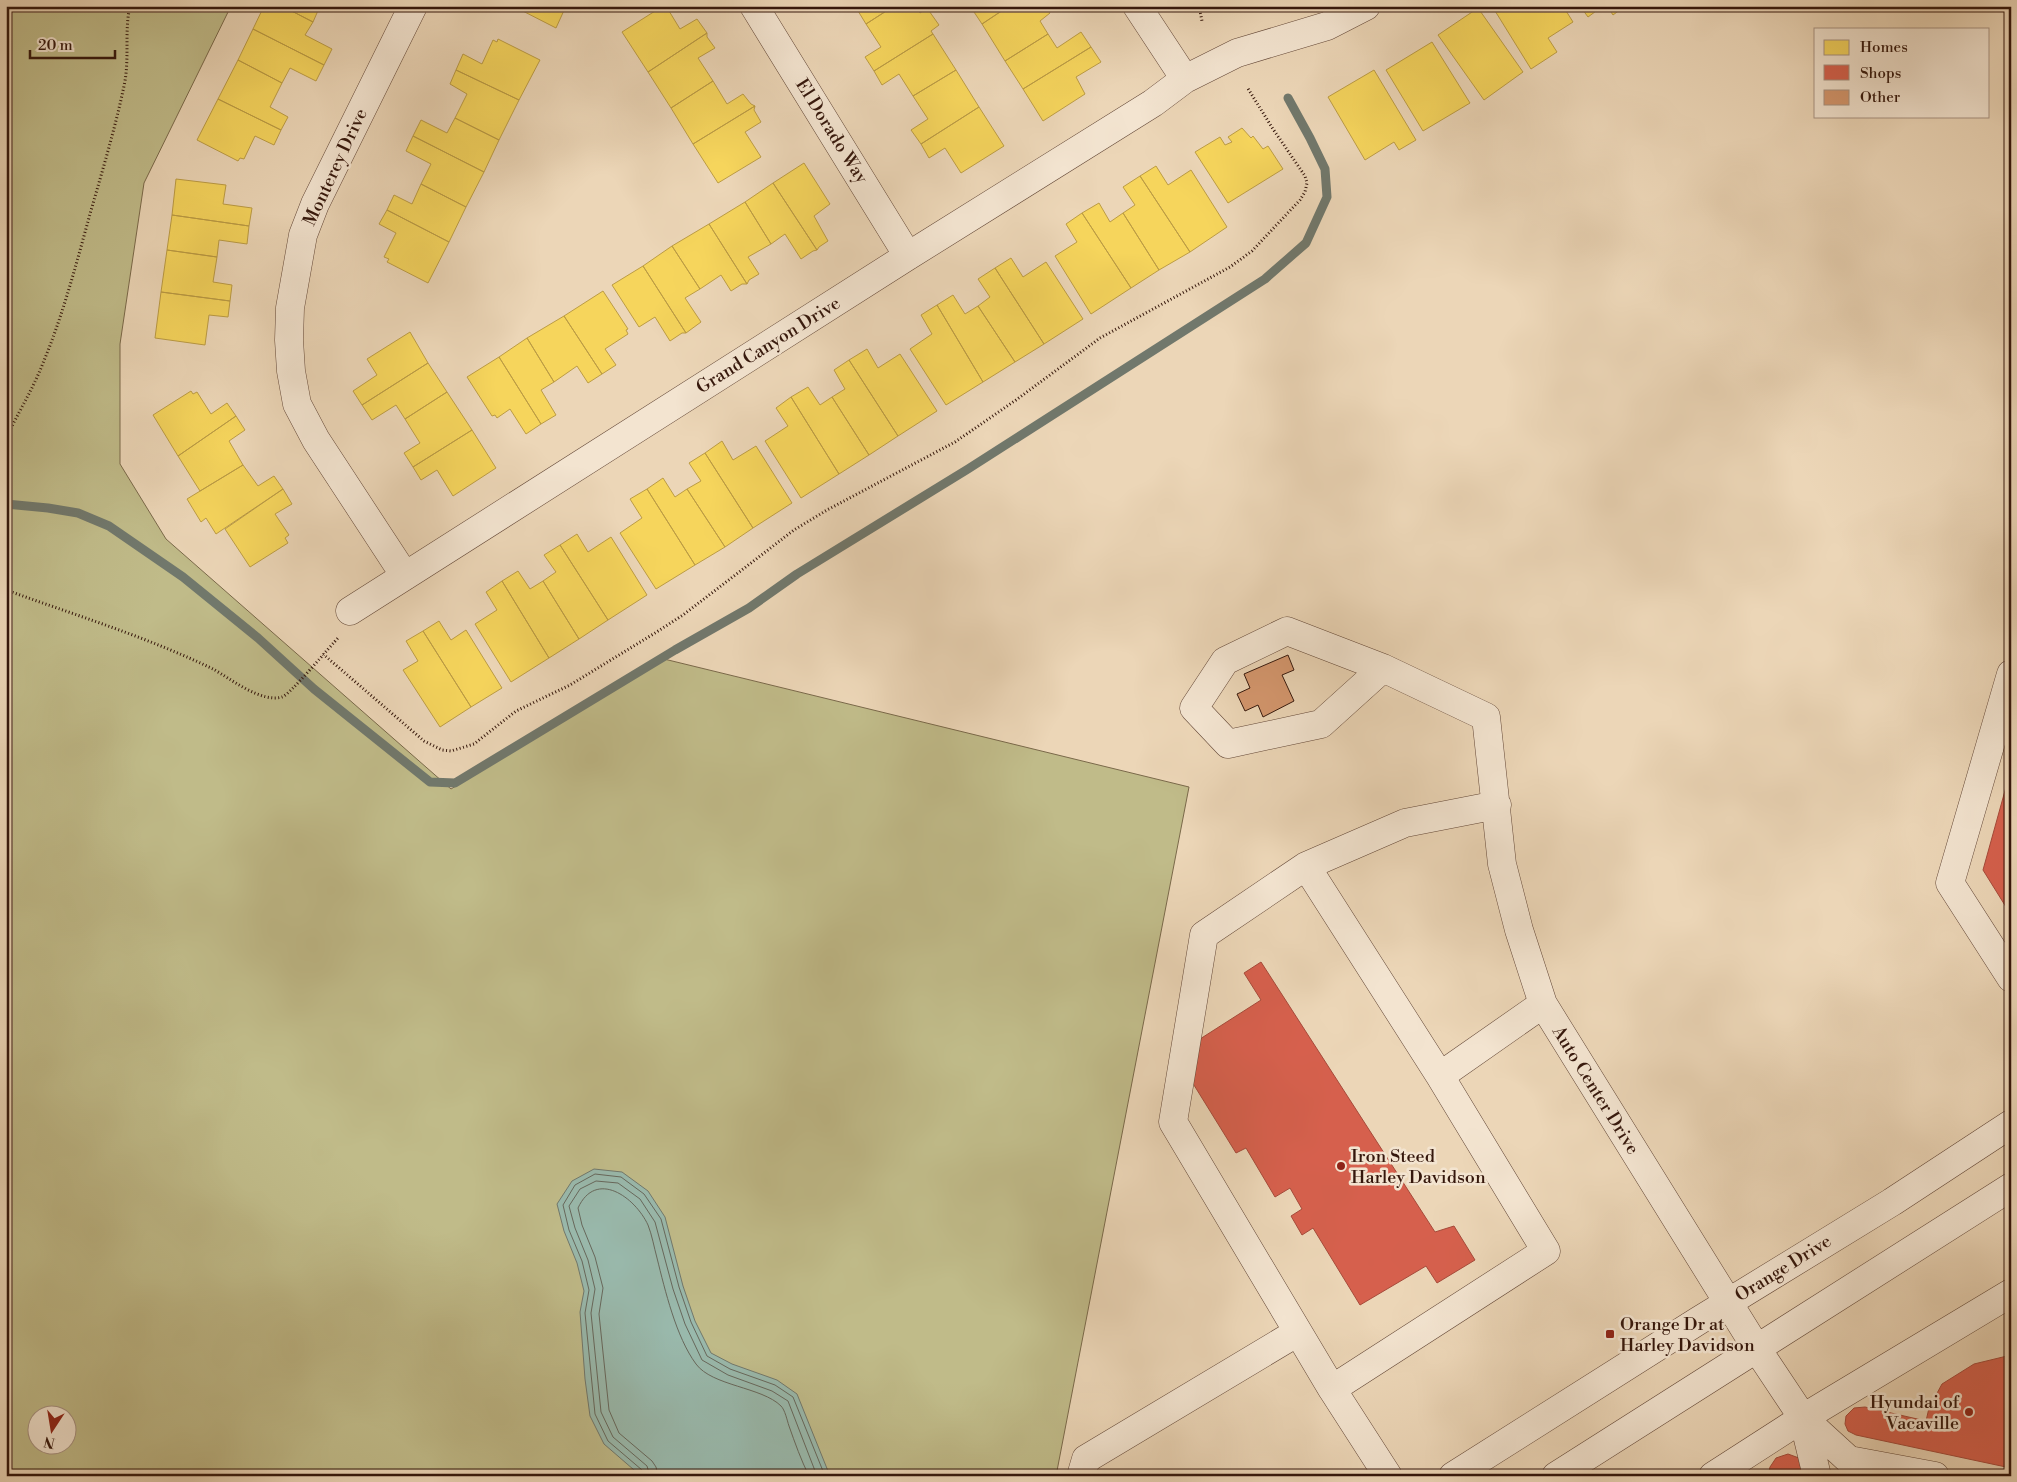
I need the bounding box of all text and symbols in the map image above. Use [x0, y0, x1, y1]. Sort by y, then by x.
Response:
scale bar [30, 28, 115, 60]
legend [1814, 28, 1990, 118]
text: 20 m [38, 36, 73, 55]
text: Homes [1860, 38, 1908, 57]
text: Shops [1860, 64, 1901, 83]
street label: El Dorado Way [790, 75, 873, 188]
text: Other [1860, 88, 1901, 107]
street label: Monterey Drive [298, 105, 373, 230]
street label: Grand Canyon Drive [692, 292, 845, 399]
street label: Auto Center Drive [1546, 1021, 1644, 1159]
place label: Iron Steed Harley Davidson [1351, 1145, 1486, 1189]
marker: Iron Steed Harley Davidson [1335, 1160, 1347, 1172]
street label: Orange Drive [1731, 1230, 1836, 1307]
place label: Orange Dr at Harley Davidson [1620, 1313, 1755, 1357]
marker: Orange Dr at Harley Davidson [1604, 1328, 1616, 1340]
place label: Hyundai of Vacaville [1870, 1391, 1960, 1435]
north arrow [28, 1404, 78, 1454]
marker: Hyundai of Vacaville [1963, 1406, 1975, 1418]
text: N [42, 1432, 57, 1452]

